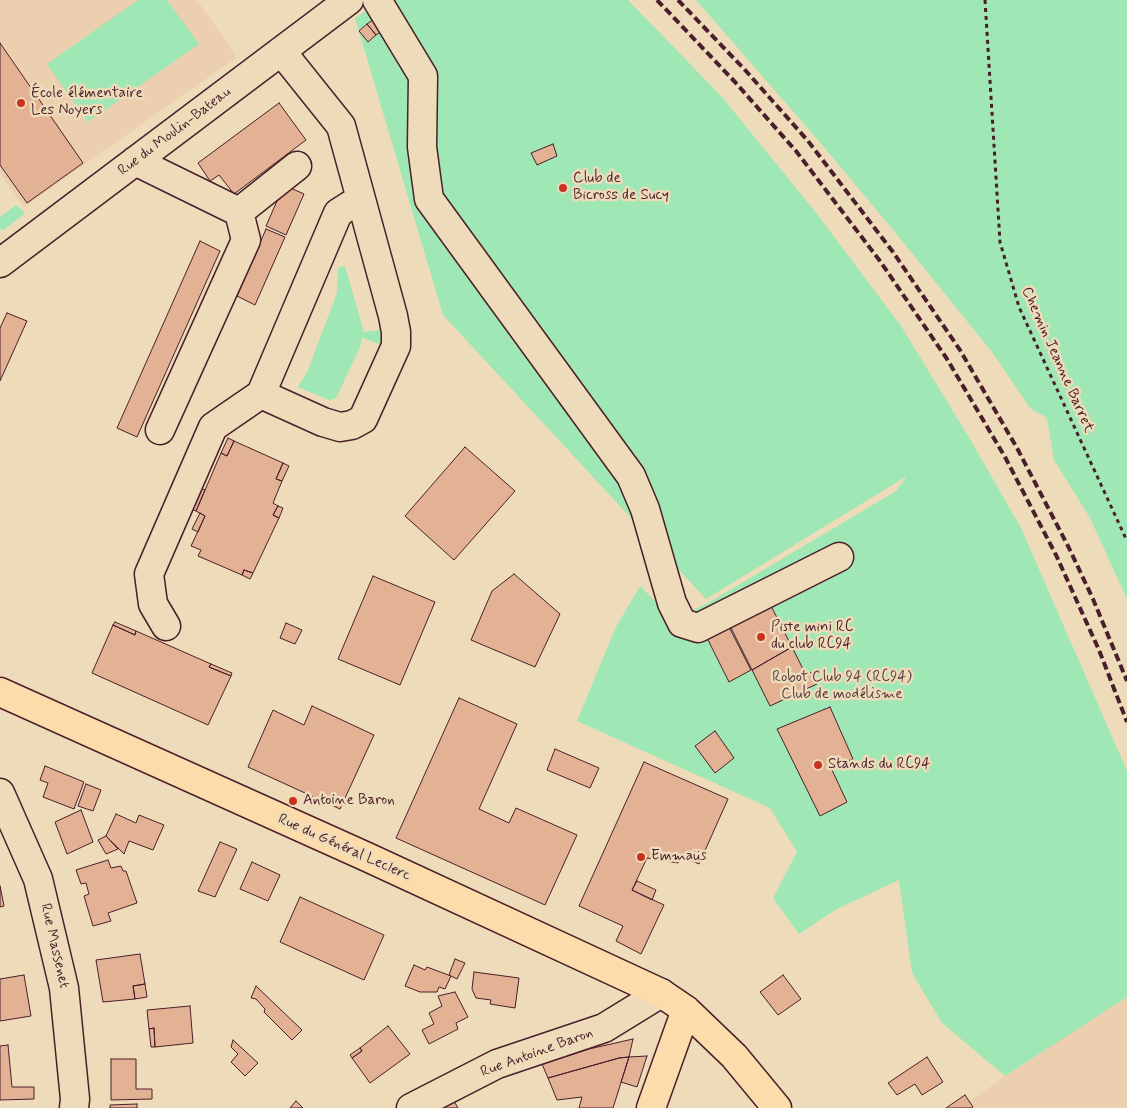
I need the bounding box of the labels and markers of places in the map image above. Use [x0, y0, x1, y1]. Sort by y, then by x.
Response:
place label: École élémentaire Les Noyers [31, 85, 143, 120]
marker: École élémentaire Les Noyers [15, 97, 27, 109]
place label: Club de Bicross de Sucy [573, 170, 669, 205]
marker: Club de Bicross de Sucy [557, 182, 569, 194]
place label: Piste mini RC du club RC94 [771, 619, 853, 654]
marker: Piste mini RC du club RC94 [755, 631, 767, 643]
place label: Stands du RC94 [828, 756, 930, 774]
marker: Stands du RC94 [812, 759, 824, 771]
place label: Antoine Baron [303, 792, 395, 810]
marker: Antoine Baron [287, 795, 299, 807]
place label: Emmaüs [651, 848, 707, 866]
marker: Emmaüs [635, 851, 647, 863]

